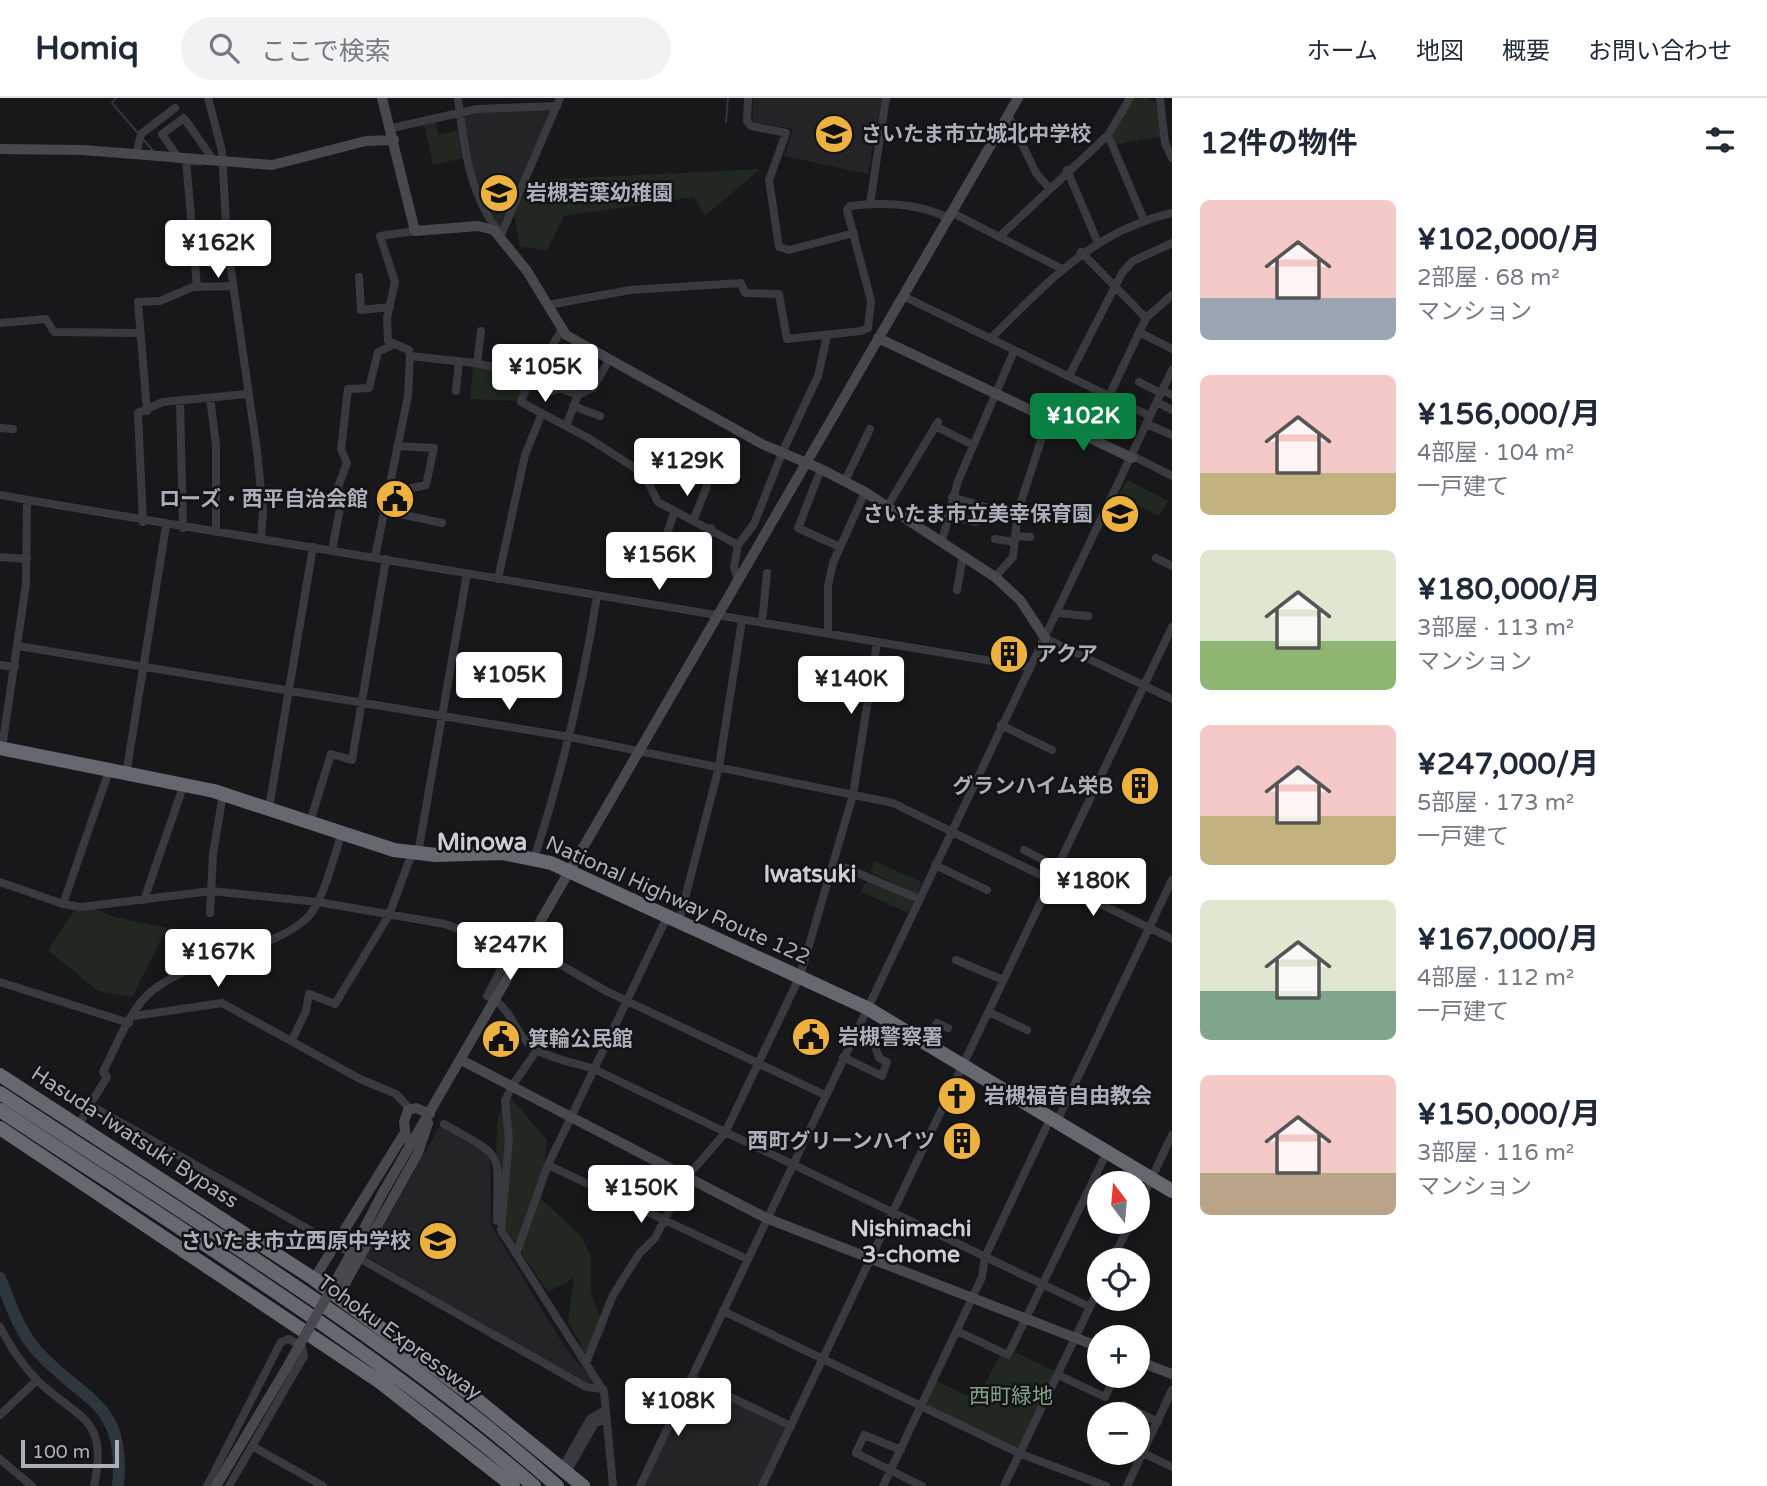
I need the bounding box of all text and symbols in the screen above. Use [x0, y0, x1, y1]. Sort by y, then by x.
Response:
search box [181, 17, 671, 80]
text: Homiq [35, 29, 139, 68]
icon: search [205, 29, 243, 67]
text: ここで検索 [261, 36, 391, 67]
text: ホーム [1307, 37, 1378, 66]
text: 地図 [1416, 37, 1464, 66]
text: 概要 [1502, 37, 1550, 66]
text: お問い合わせ [1588, 37, 1732, 66]
school or university icon: さいたま市立城北中学校 [813, 113, 855, 155]
icon: filters [1701, 121, 1739, 159]
place label: さいたま市立城北中学校 [861, 122, 1091, 147]
text: 12件の物件 [1200, 125, 1358, 162]
school or university icon: 岩槻若葉幼稚園 [478, 172, 520, 214]
place label: 岩槻若葉幼稚園 [526, 181, 673, 206]
pin: ¥162K [169, 220, 267, 280]
text: ¥102,000/月 [1417, 221, 1601, 258]
icon: home [1256, 228, 1340, 312]
text: ¥162K [181, 229, 255, 257]
text: 2部屋 · 68 m² [1417, 264, 1560, 292]
text: マンション [1417, 298, 1532, 326]
pin: ¥105K [496, 344, 594, 404]
text: ¥105K [508, 353, 582, 381]
pin: ¥102K [1034, 394, 1132, 453]
text: ¥156,000/月 [1417, 396, 1601, 433]
text: ¥102K [1046, 402, 1120, 430]
icon: home [1256, 403, 1340, 487]
pin: ¥129K [638, 438, 736, 498]
text: 4部屋 · 104 m² [1417, 439, 1574, 467]
text: ¥129K [650, 447, 724, 475]
text: 一戸建て [1417, 473, 1509, 501]
public building icon: ローズ・西平自治会館 [374, 478, 416, 520]
place label: ローズ・西平自治会館 [159, 487, 368, 512]
school or university icon: さいたま市立美幸保育園 [1099, 493, 1141, 535]
place label: さいたま市立美幸保育園 [863, 502, 1093, 527]
pin: ¥156K [610, 532, 708, 592]
text: ¥156K [622, 541, 696, 569]
text: ¥180,000/月 [1417, 571, 1601, 608]
icon: home [1256, 578, 1340, 662]
text: 3部屋 · 113 m² [1417, 614, 1574, 642]
building icon: アクア [988, 633, 1030, 675]
place label: アクア [1036, 642, 1098, 667]
text: マンション [1417, 648, 1532, 676]
pin: ¥105K [460, 652, 558, 712]
pin: ¥140K [802, 656, 900, 716]
text: ¥105K [472, 661, 546, 689]
text: ¥140K [814, 665, 888, 693]
text: ¥247,000/月 [1417, 746, 1599, 783]
icon: home [1256, 753, 1340, 837]
building icon: グランハイム栄B [1119, 765, 1161, 807]
place label: グランハイム栄B [952, 774, 1113, 799]
text: 5部屋 · 173 m² [1417, 789, 1574, 817]
text: 一戸建て [1417, 823, 1509, 851]
district label: Minowa [437, 828, 527, 857]
street label: National Highway Route 122 [542, 831, 814, 970]
pin: ¥180K [1044, 858, 1142, 918]
district label: Iwatsuki [763, 860, 857, 889]
text: ¥180K [1056, 867, 1130, 895]
text: ¥167,000/月 [1417, 921, 1599, 958]
pin: ¥247K [461, 922, 559, 982]
icon: home [1256, 928, 1340, 1012]
pin: ¥167K [169, 930, 267, 989]
text: ¥247K [473, 931, 547, 959]
text: ¥167K [181, 938, 255, 966]
text: 4部屋 · 112 m² [1417, 964, 1574, 992]
text: 一戸建て [1417, 998, 1509, 1026]
public building icon: 岩槻警察署 [790, 1016, 832, 1058]
public building icon: 箕輪公民館 [480, 1018, 522, 1060]
place label: 岩槻警察署 [838, 1025, 943, 1050]
place label: 箕輪公民館 [528, 1027, 633, 1052]
street label: Hasuda-Iwatsuki Bypass [27, 1061, 243, 1214]
church icon: 岩槻福音自由教会 [936, 1075, 978, 1117]
place label: 岩槻福音自由教会 [984, 1084, 1152, 1109]
text: ¥150,000/月 [1417, 1096, 1601, 1133]
icon: home [1256, 1103, 1340, 1187]
building icon: 西町グリーンハイツ [941, 1120, 983, 1162]
place label: 西町グリーンハイツ [747, 1129, 935, 1154]
text: 3部屋 · 116 m² [1417, 1139, 1574, 1167]
pin: ¥150K [592, 1166, 690, 1225]
north arrow [1087, 1171, 1150, 1234]
map controls [1087, 1171, 1150, 1465]
text: マンション [1417, 1173, 1532, 1201]
text: ¥150K [604, 1174, 678, 1202]
district label: Nishimachi 3-chome [851, 1215, 971, 1269]
school or university icon: さいたま市立西原中学校 [417, 1220, 459, 1262]
place label: さいたま市立西原中学校 [181, 1229, 411, 1254]
button: locate [1087, 1248, 1150, 1311]
street label: Tohoku Expressway [313, 1270, 487, 1405]
button: + [1087, 1325, 1150, 1388]
pin: ¥108K [629, 1378, 727, 1438]
park label: 西町緑地 [969, 1384, 1053, 1409]
text: ¥108K [641, 1387, 715, 1415]
button: − [1087, 1402, 1150, 1465]
scale bar [21, 1437, 119, 1469]
text: 100 m [32, 1441, 90, 1463]

